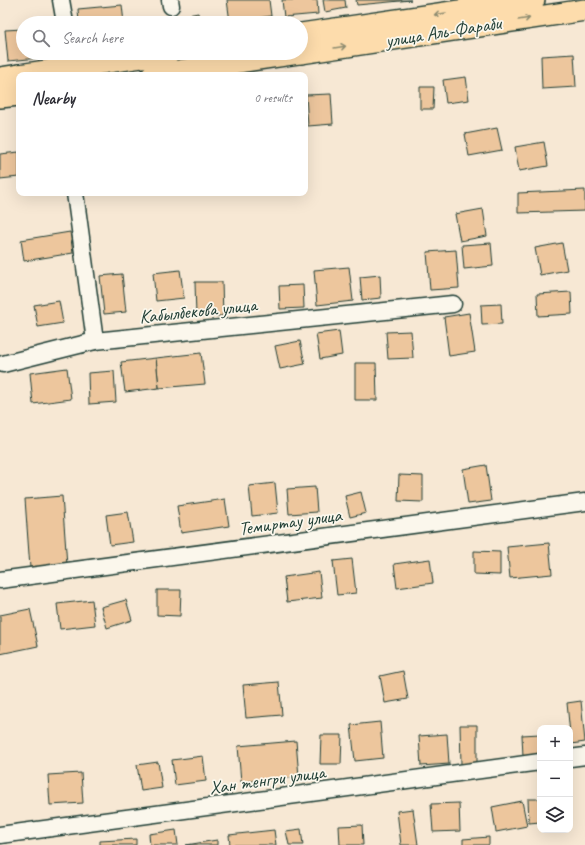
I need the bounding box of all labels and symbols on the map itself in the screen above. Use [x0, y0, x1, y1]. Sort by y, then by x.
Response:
one-way arrow [433, 10, 446, 18]
street label: улица Аль-Фараби [383, 11, 505, 53]
one-way arrow [517, 15, 530, 23]
one-way arrow [333, 43, 346, 51]
street label: Кабылбекова улица [138, 293, 260, 329]
street label: Темиртау улица [237, 503, 345, 541]
street label: Хан тенгри улица [208, 760, 329, 800]

